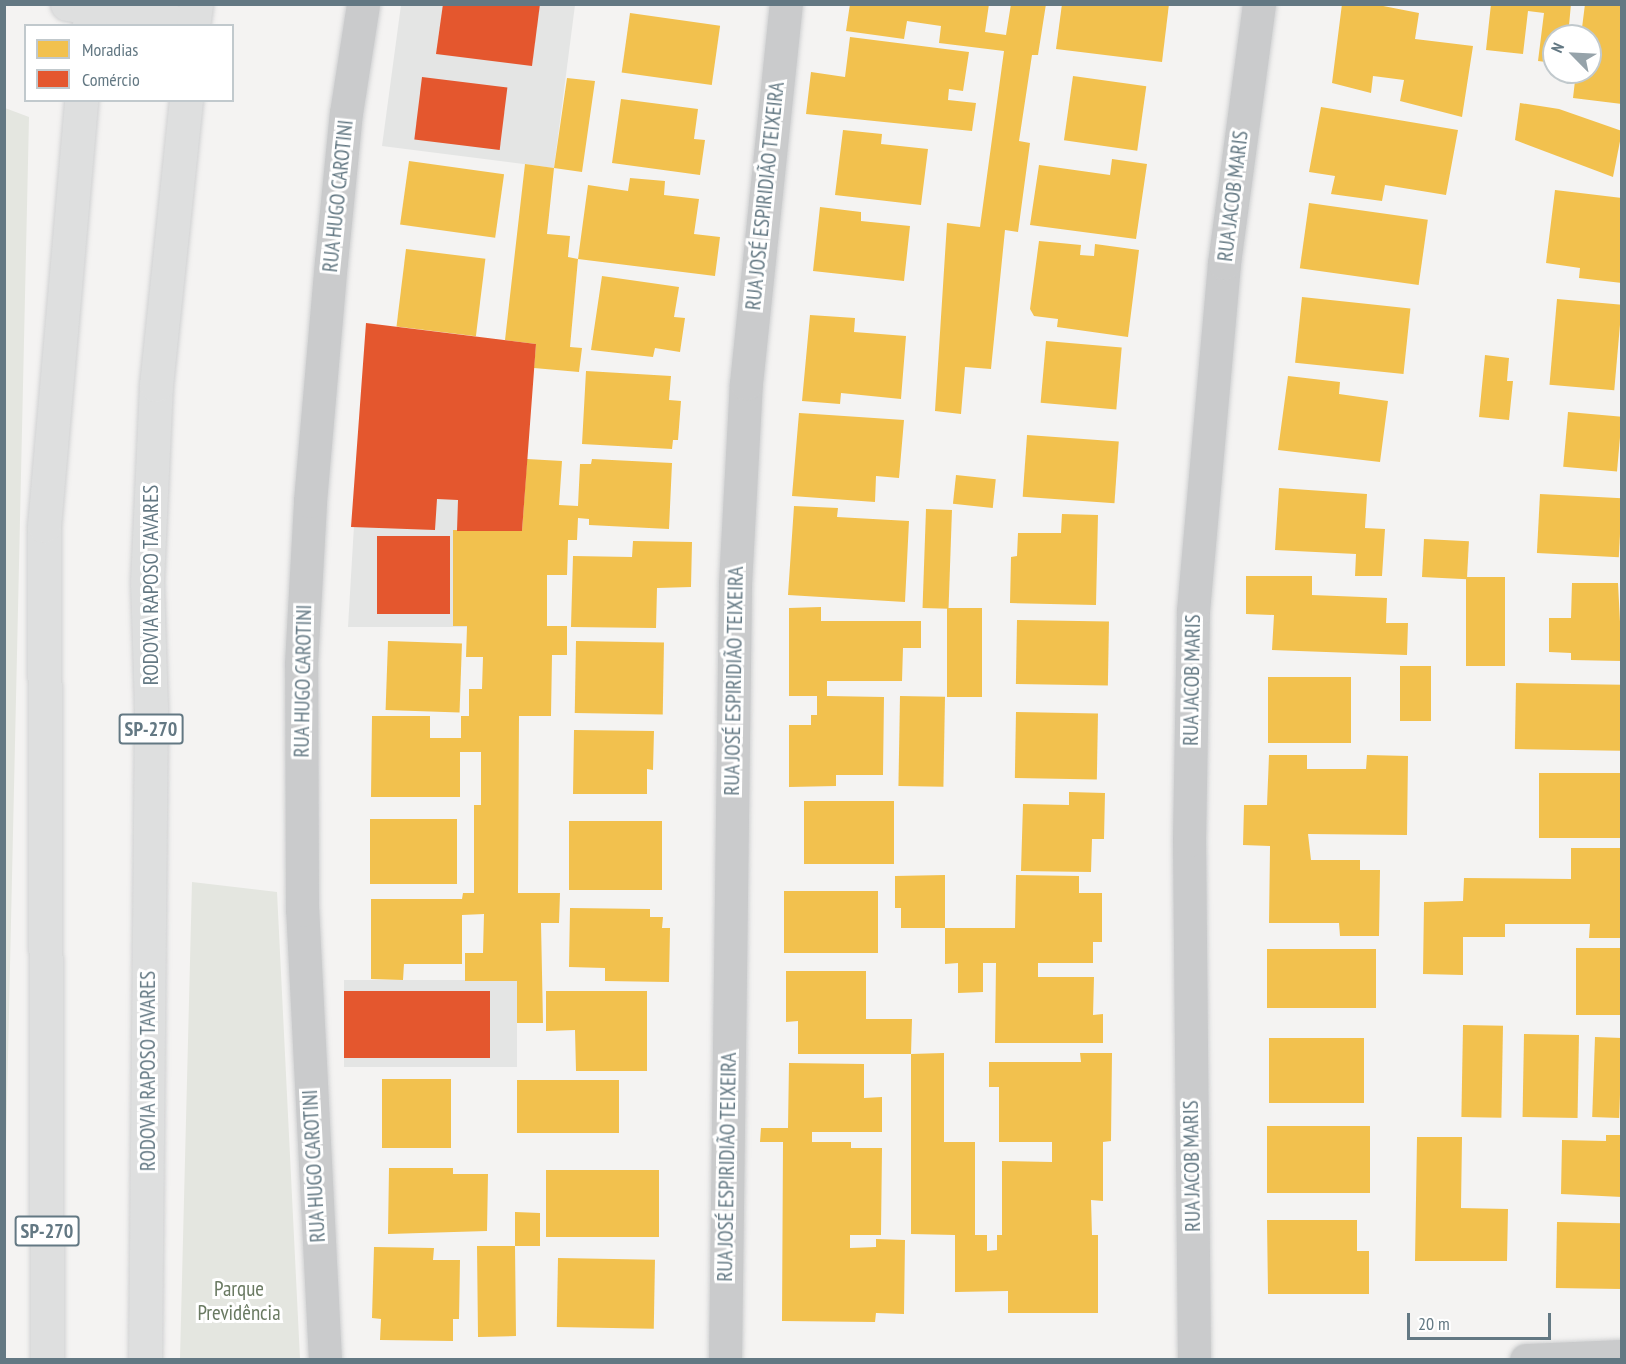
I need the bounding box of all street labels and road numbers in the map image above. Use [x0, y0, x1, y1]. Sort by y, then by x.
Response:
street label: RUA JOSÉ ESPIRIDIÃO TEIXEIRA [740, 80, 790, 312]
street label: RUA HUGO CAROTINI [317, 118, 359, 274]
street label: RUA JACOB MARIS [1212, 129, 1254, 263]
street label: RODOVIA RAPOSO TAVARES [138, 484, 164, 686]
street label: RUA JOSÉ ESPIRIDIÃO TEIXEIRA [719, 566, 749, 796]
street label: RUA HUGO CAROTINI [289, 604, 317, 758]
street label: RUA JACOB MARIS [1178, 614, 1206, 746]
road number: SP-270 [118, 712, 184, 746]
street label: RODOVIA RAPOSO TAVARES [135, 970, 161, 1172]
street label: RUA JOSÉ ESPIRIDIÃO TEIXEIRA [712, 1052, 742, 1282]
street label: RUA HUGO CAROTINI [297, 1089, 331, 1243]
street label: RUA JACOB MARIS [1178, 1100, 1206, 1232]
road number: SP-270 [14, 1214, 80, 1248]

